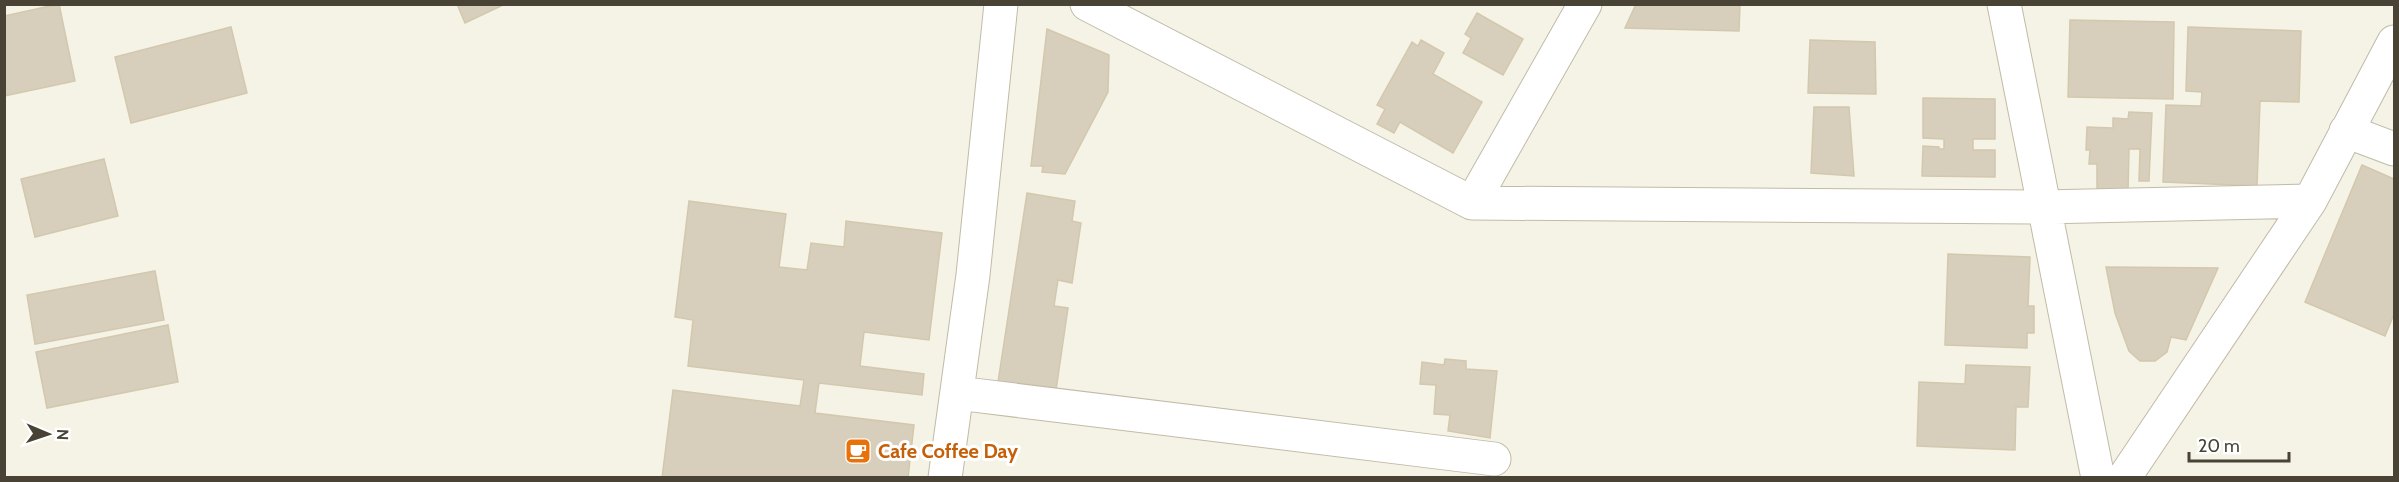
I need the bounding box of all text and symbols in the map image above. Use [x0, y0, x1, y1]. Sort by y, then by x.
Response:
north arrow [18, 404, 78, 464]
scale bar [2189, 425, 2290, 463]
text: N [53, 429, 72, 440]
text: 20 m [2198, 435, 2240, 457]
cafe icon: Cafe Coffee Day [843, 436, 873, 466]
place label: Cafe Coffee Day [878, 439, 1018, 463]

